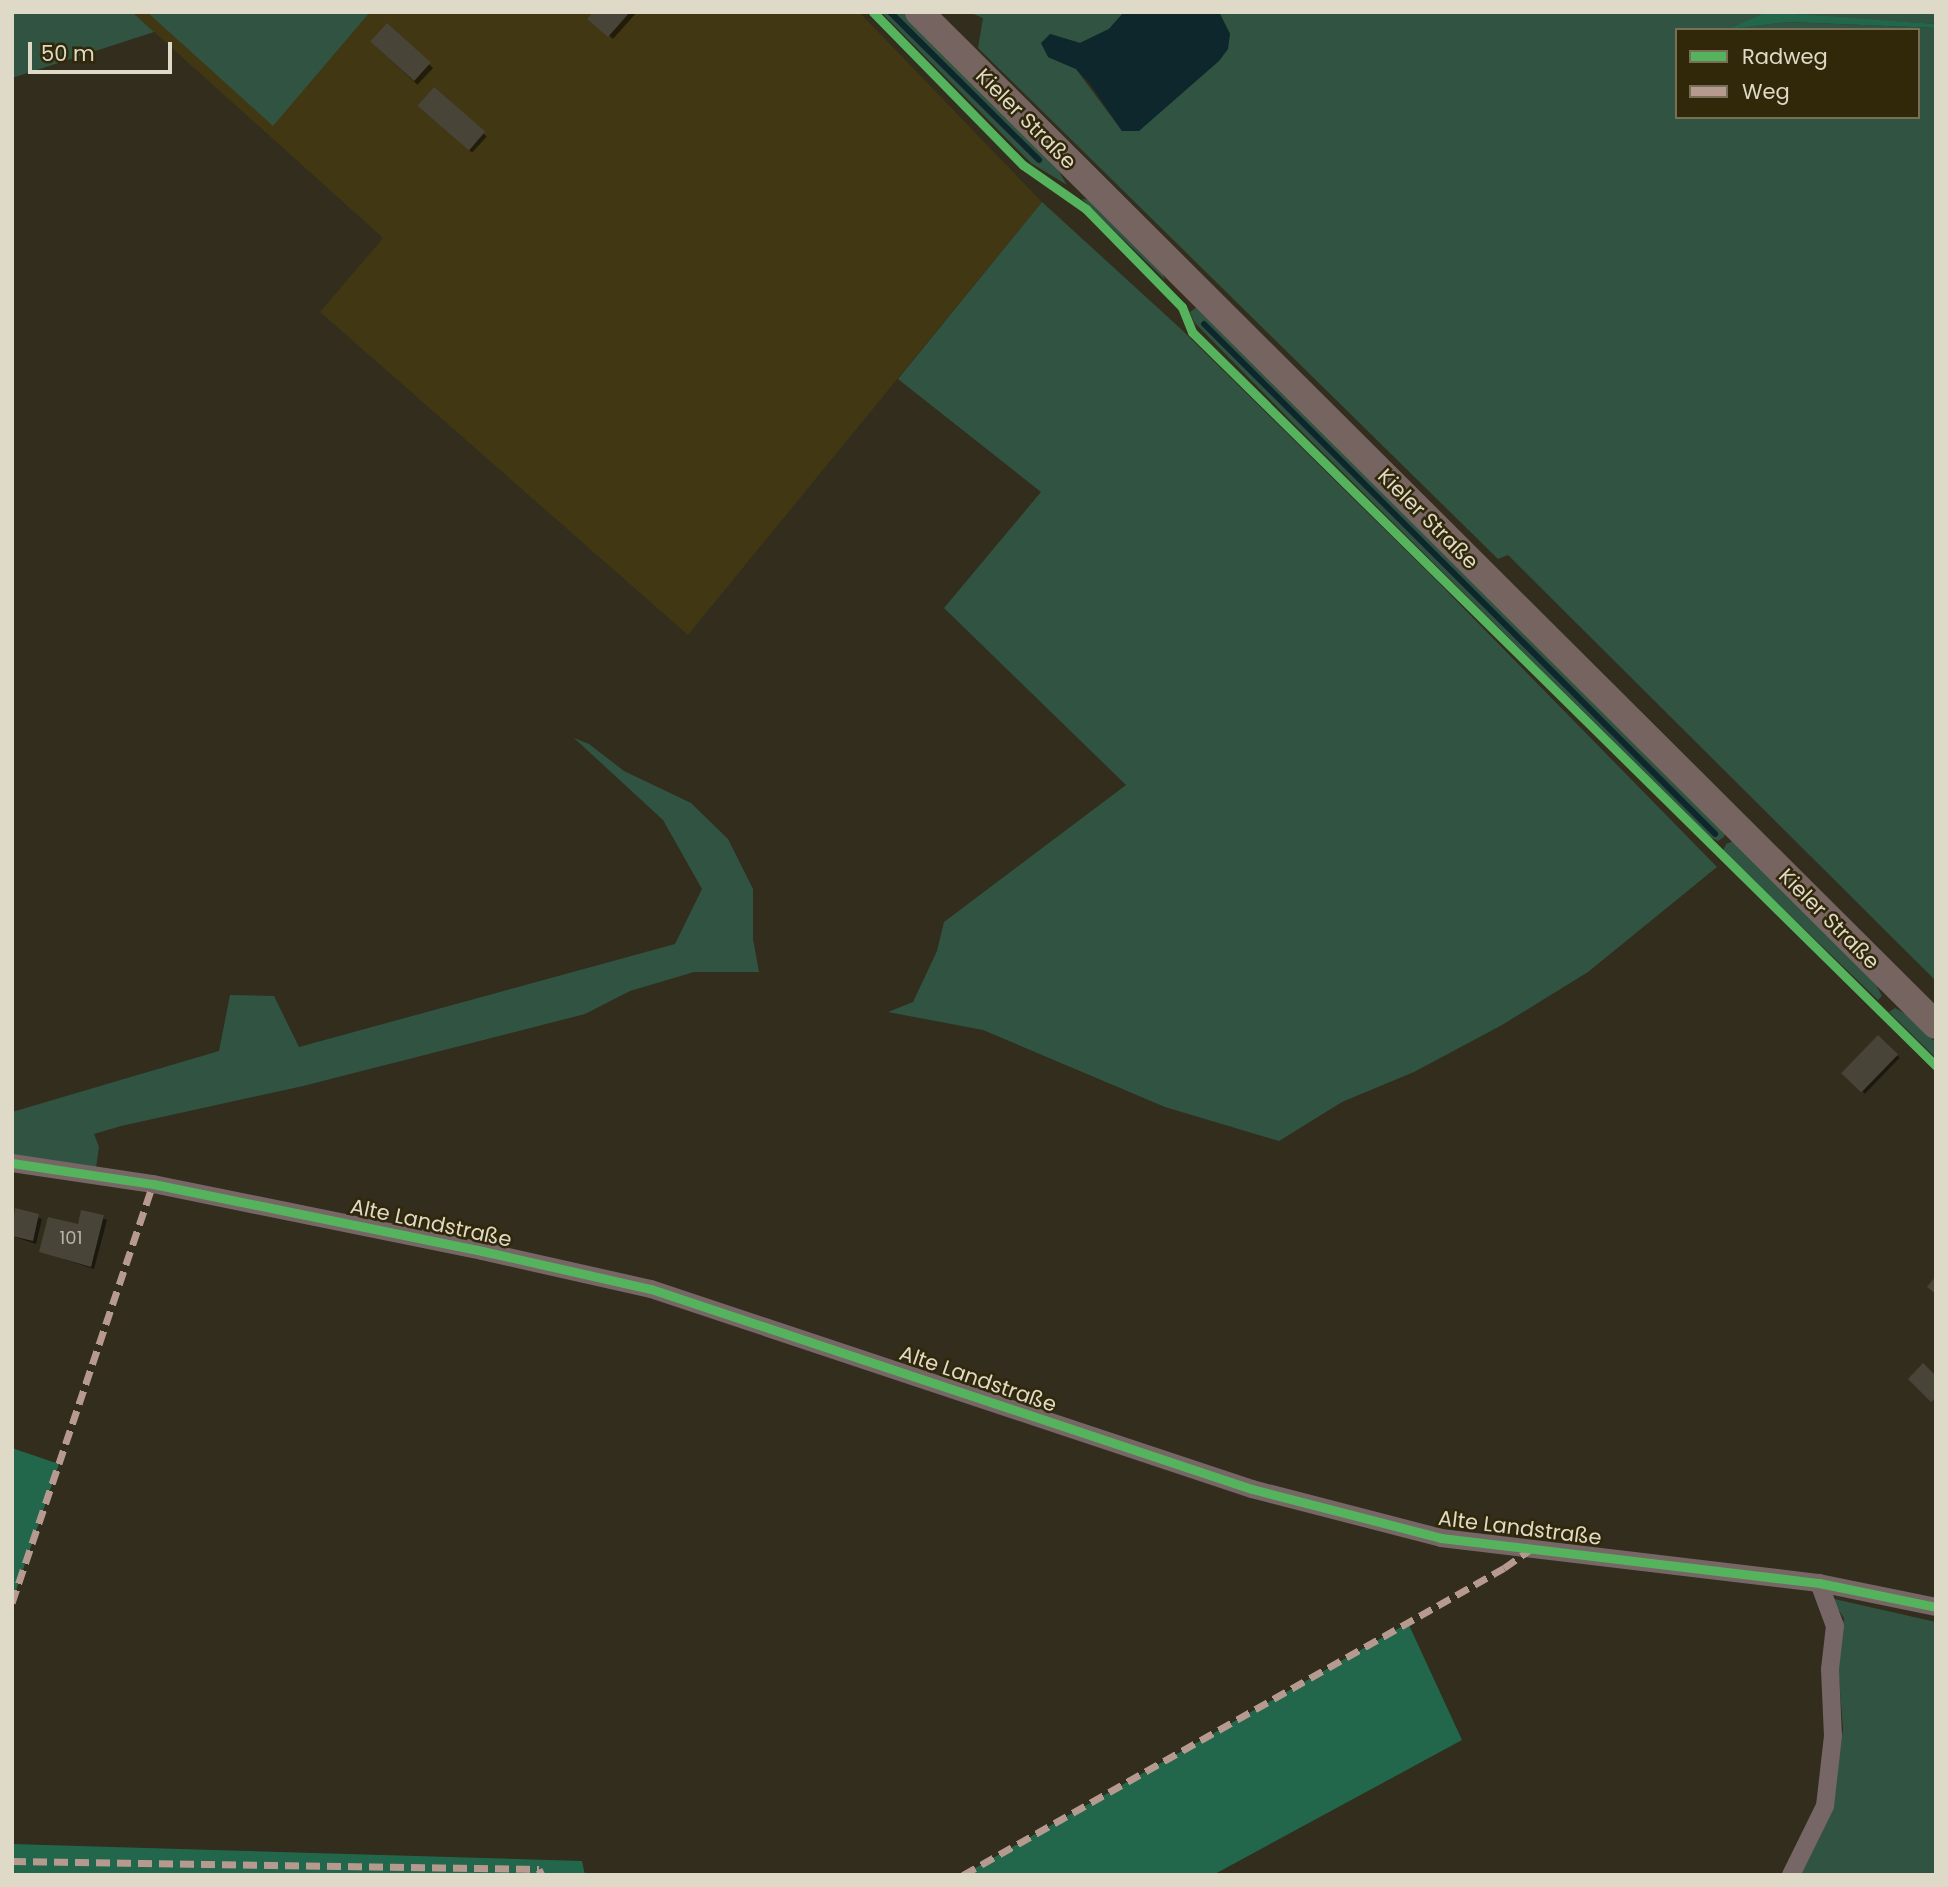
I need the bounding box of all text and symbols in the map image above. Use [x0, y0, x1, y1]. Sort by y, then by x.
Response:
scale bar [32, 28, 175, 72]
legend [1675, 28, 1920, 119]
text: 50 m [41, 39, 95, 68]
text: Radweg [1742, 42, 1828, 71]
street label: Kieler Straße [971, 64, 1081, 174]
text: Weg [1742, 77, 1790, 106]
street label: Kieler Straße [1373, 464, 1483, 574]
street label: Kieler Straße [1774, 864, 1884, 974]
street label: Alte Landstraße [348, 1194, 514, 1252]
house number: 101 [60, 1227, 82, 1249]
street label: Alte Landstraße [896, 1340, 1060, 1418]
street label: Alte Landstraße [1437, 1505, 1603, 1551]

